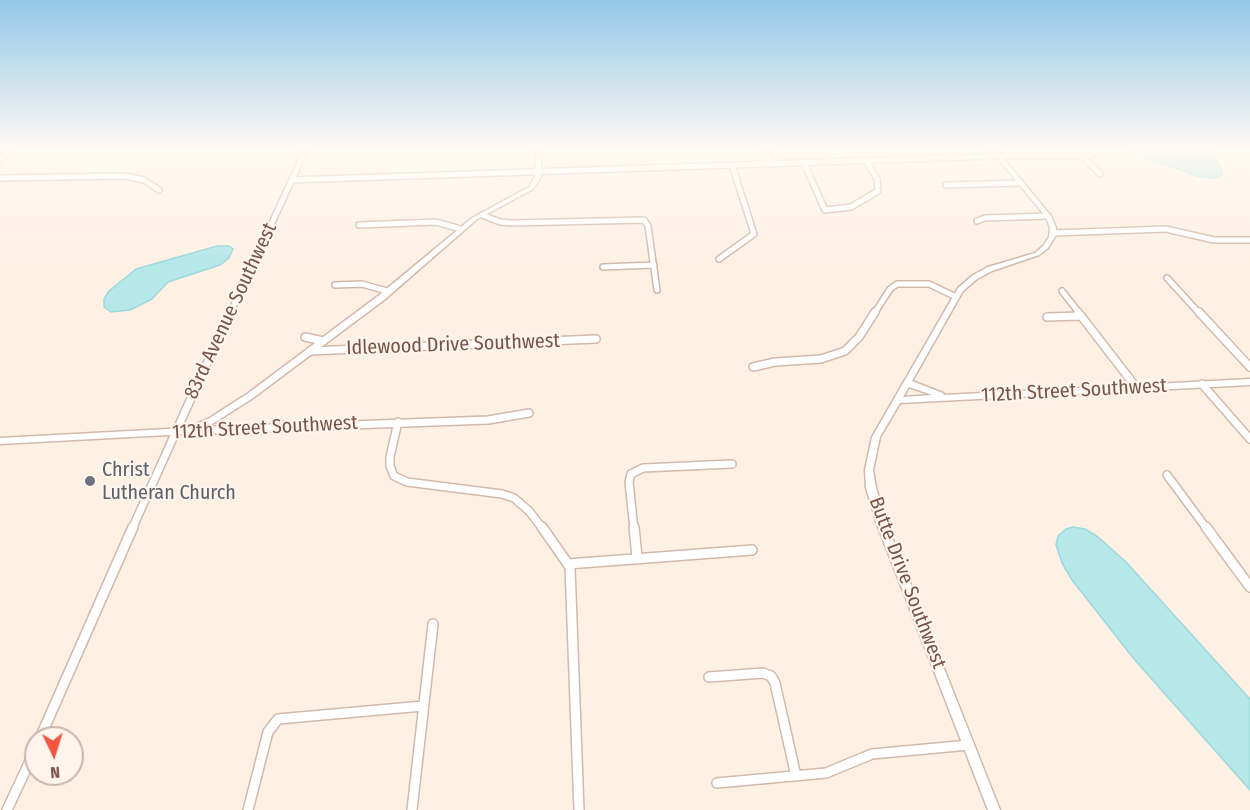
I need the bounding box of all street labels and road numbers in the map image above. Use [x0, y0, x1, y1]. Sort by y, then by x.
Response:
street label: 83rd Avenue Southwest [180, 219, 282, 403]
street label: Idlewood Drive Southwest [346, 329, 560, 361]
street label: 112th Street Southwest [981, 374, 1167, 408]
street label: 112th Street Southwest [172, 411, 358, 445]
street label: Butte Drive Southwest [863, 494, 951, 672]

